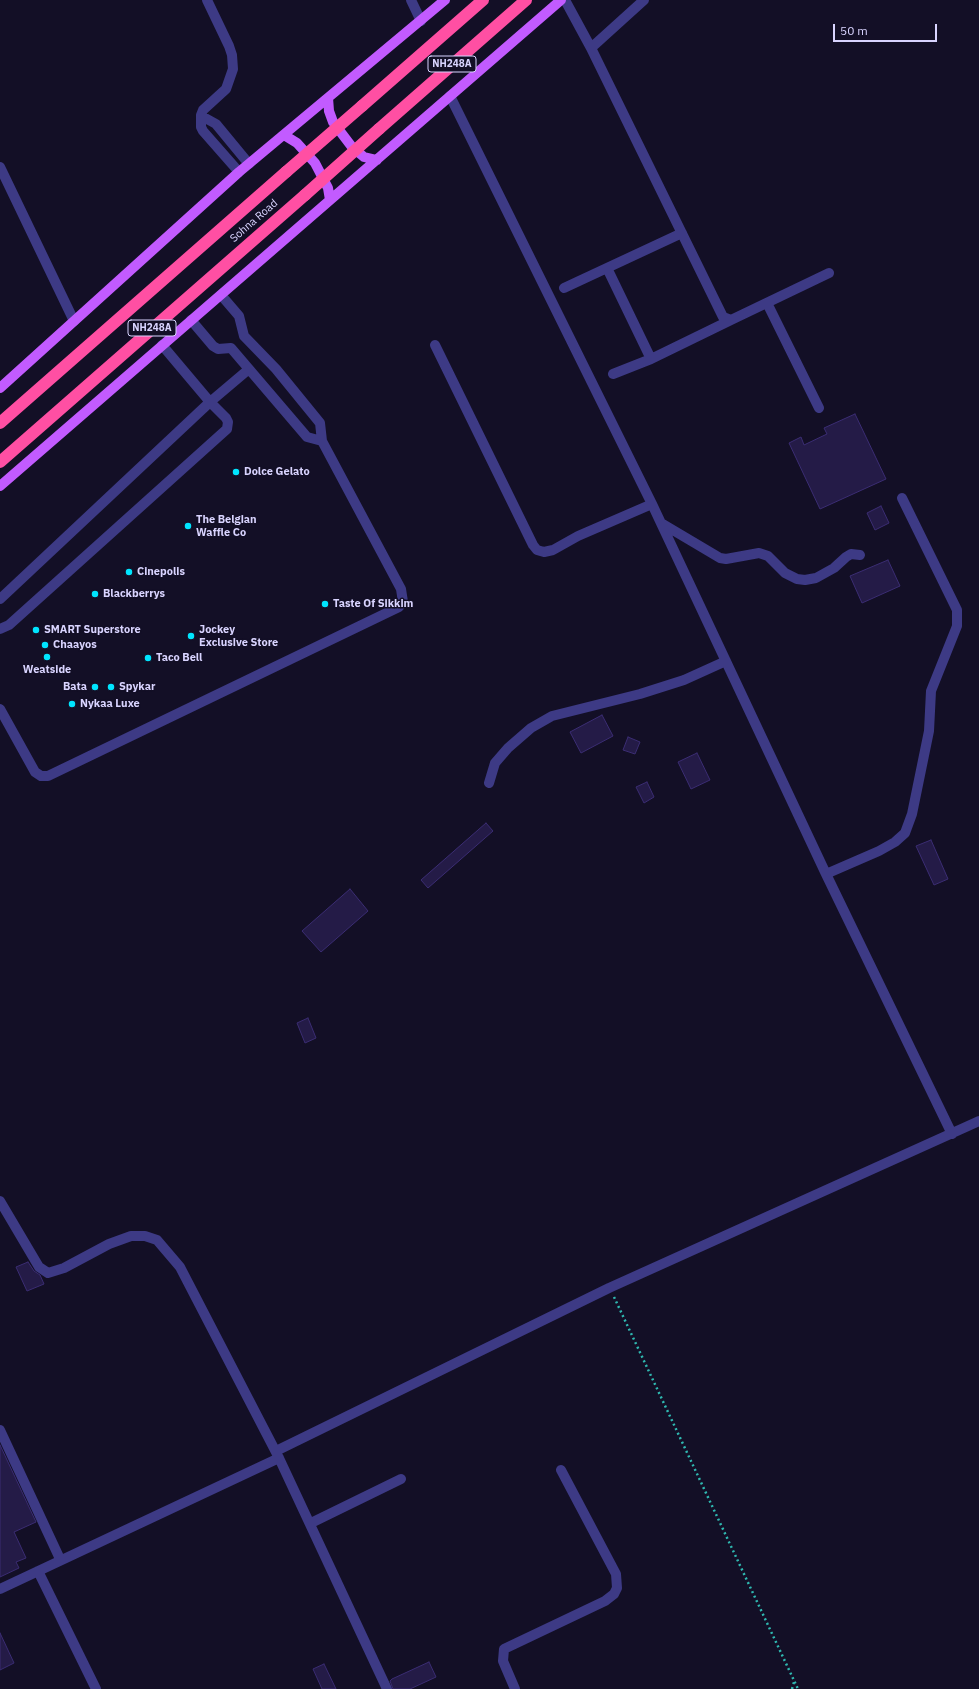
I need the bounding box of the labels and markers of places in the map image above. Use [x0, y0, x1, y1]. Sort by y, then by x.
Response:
place label: Dolce Gelato [244, 465, 310, 479]
marker: Dolce Gelato [231, 467, 241, 477]
place label: The Belgian Waffle Co [196, 513, 257, 539]
marker: The Belgian Waffle Co [183, 521, 193, 531]
place label: Cinepolis [137, 565, 185, 579]
marker: Cinepolis [124, 567, 134, 577]
place label: Blackberrys [103, 587, 165, 601]
marker: Blackberrys [90, 589, 100, 599]
place label: Taste Of Sikkim [333, 597, 413, 611]
marker: Taste Of Sikkim [320, 599, 330, 609]
place label: SMART Superstore [44, 623, 141, 637]
place label: Jockey Exclusive Store [199, 623, 278, 649]
marker: SMART Superstore [31, 625, 41, 635]
marker: Jockey Exclusive Store [186, 631, 196, 641]
place label: Chaayos [53, 638, 97, 652]
marker: Chaayos [40, 640, 50, 650]
place label: Taco Bell [156, 651, 202, 665]
marker: Weatside [42, 652, 52, 662]
marker: Taco Bell [143, 653, 153, 663]
place label: Weatside [23, 663, 71, 677]
place label: Bata [63, 680, 87, 694]
place label: Spykar [119, 680, 155, 694]
marker: Bata [90, 682, 100, 692]
marker: Spykar [106, 682, 116, 692]
place label: Nykaa Luxe [80, 697, 140, 711]
marker: Nykaa Luxe [67, 699, 77, 709]

